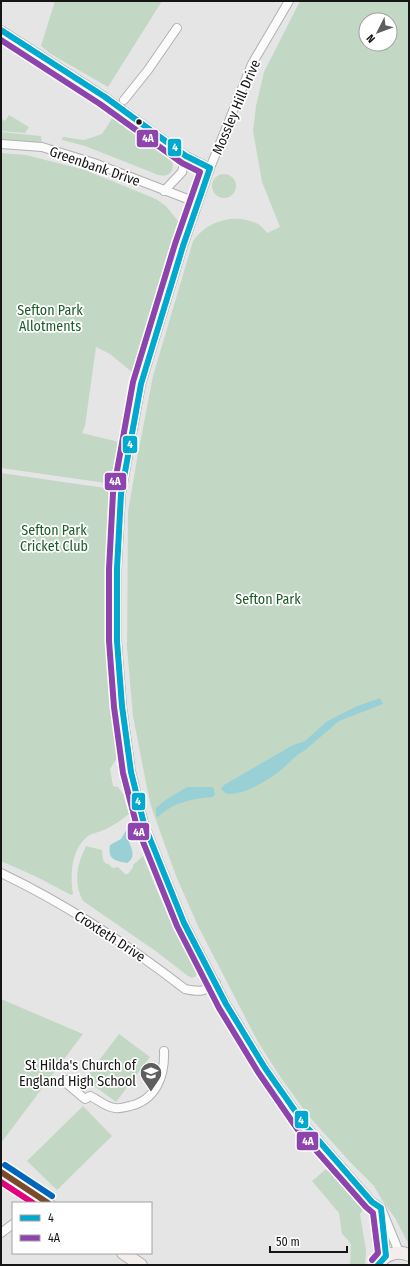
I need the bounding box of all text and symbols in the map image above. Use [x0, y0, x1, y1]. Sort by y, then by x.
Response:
north arrow [358, 12, 398, 52]
text: N [364, 32, 378, 45]
street label: Mossley Hill Drive [209, 57, 264, 157]
unlabelled marker [134, 117, 144, 127]
line badge: 4A [136, 129, 159, 148]
text: 4A [142, 132, 155, 145]
line badge: 4 [167, 138, 182, 157]
text: 4 [172, 141, 178, 154]
street label: Greenbank Drive [47, 143, 142, 190]
park label: Sefton Park Allotments [17, 302, 83, 335]
line badge: 4 [122, 435, 138, 454]
text: 4 [127, 438, 133, 451]
line badge: 4A [104, 472, 127, 491]
text: 4A [109, 475, 122, 488]
park label: Sefton Park Cricket Club [20, 522, 88, 555]
park label: Sefton Park [235, 591, 301, 608]
line badge: 4 [131, 792, 146, 811]
text: 4 [135, 795, 141, 808]
line badge: 4A [127, 822, 150, 841]
text: 4A [133, 826, 146, 839]
street label: Croxteth Drive [71, 907, 148, 966]
place label: St Hilda's Church of England High School [19, 1057, 138, 1090]
school or university icon: St Hilda's Church of England High School [138, 1060, 164, 1093]
line badge: 4 [294, 1110, 309, 1129]
text: 4 [298, 1114, 304, 1127]
line badge: 4A [296, 1131, 319, 1151]
text: 4A [302, 1135, 315, 1148]
legend [12, 1202, 152, 1254]
text: 4 [48, 1211, 54, 1225]
scale bar [270, 1228, 347, 1254]
text: 4A [48, 1231, 61, 1245]
text: 50 m [276, 1235, 300, 1249]

